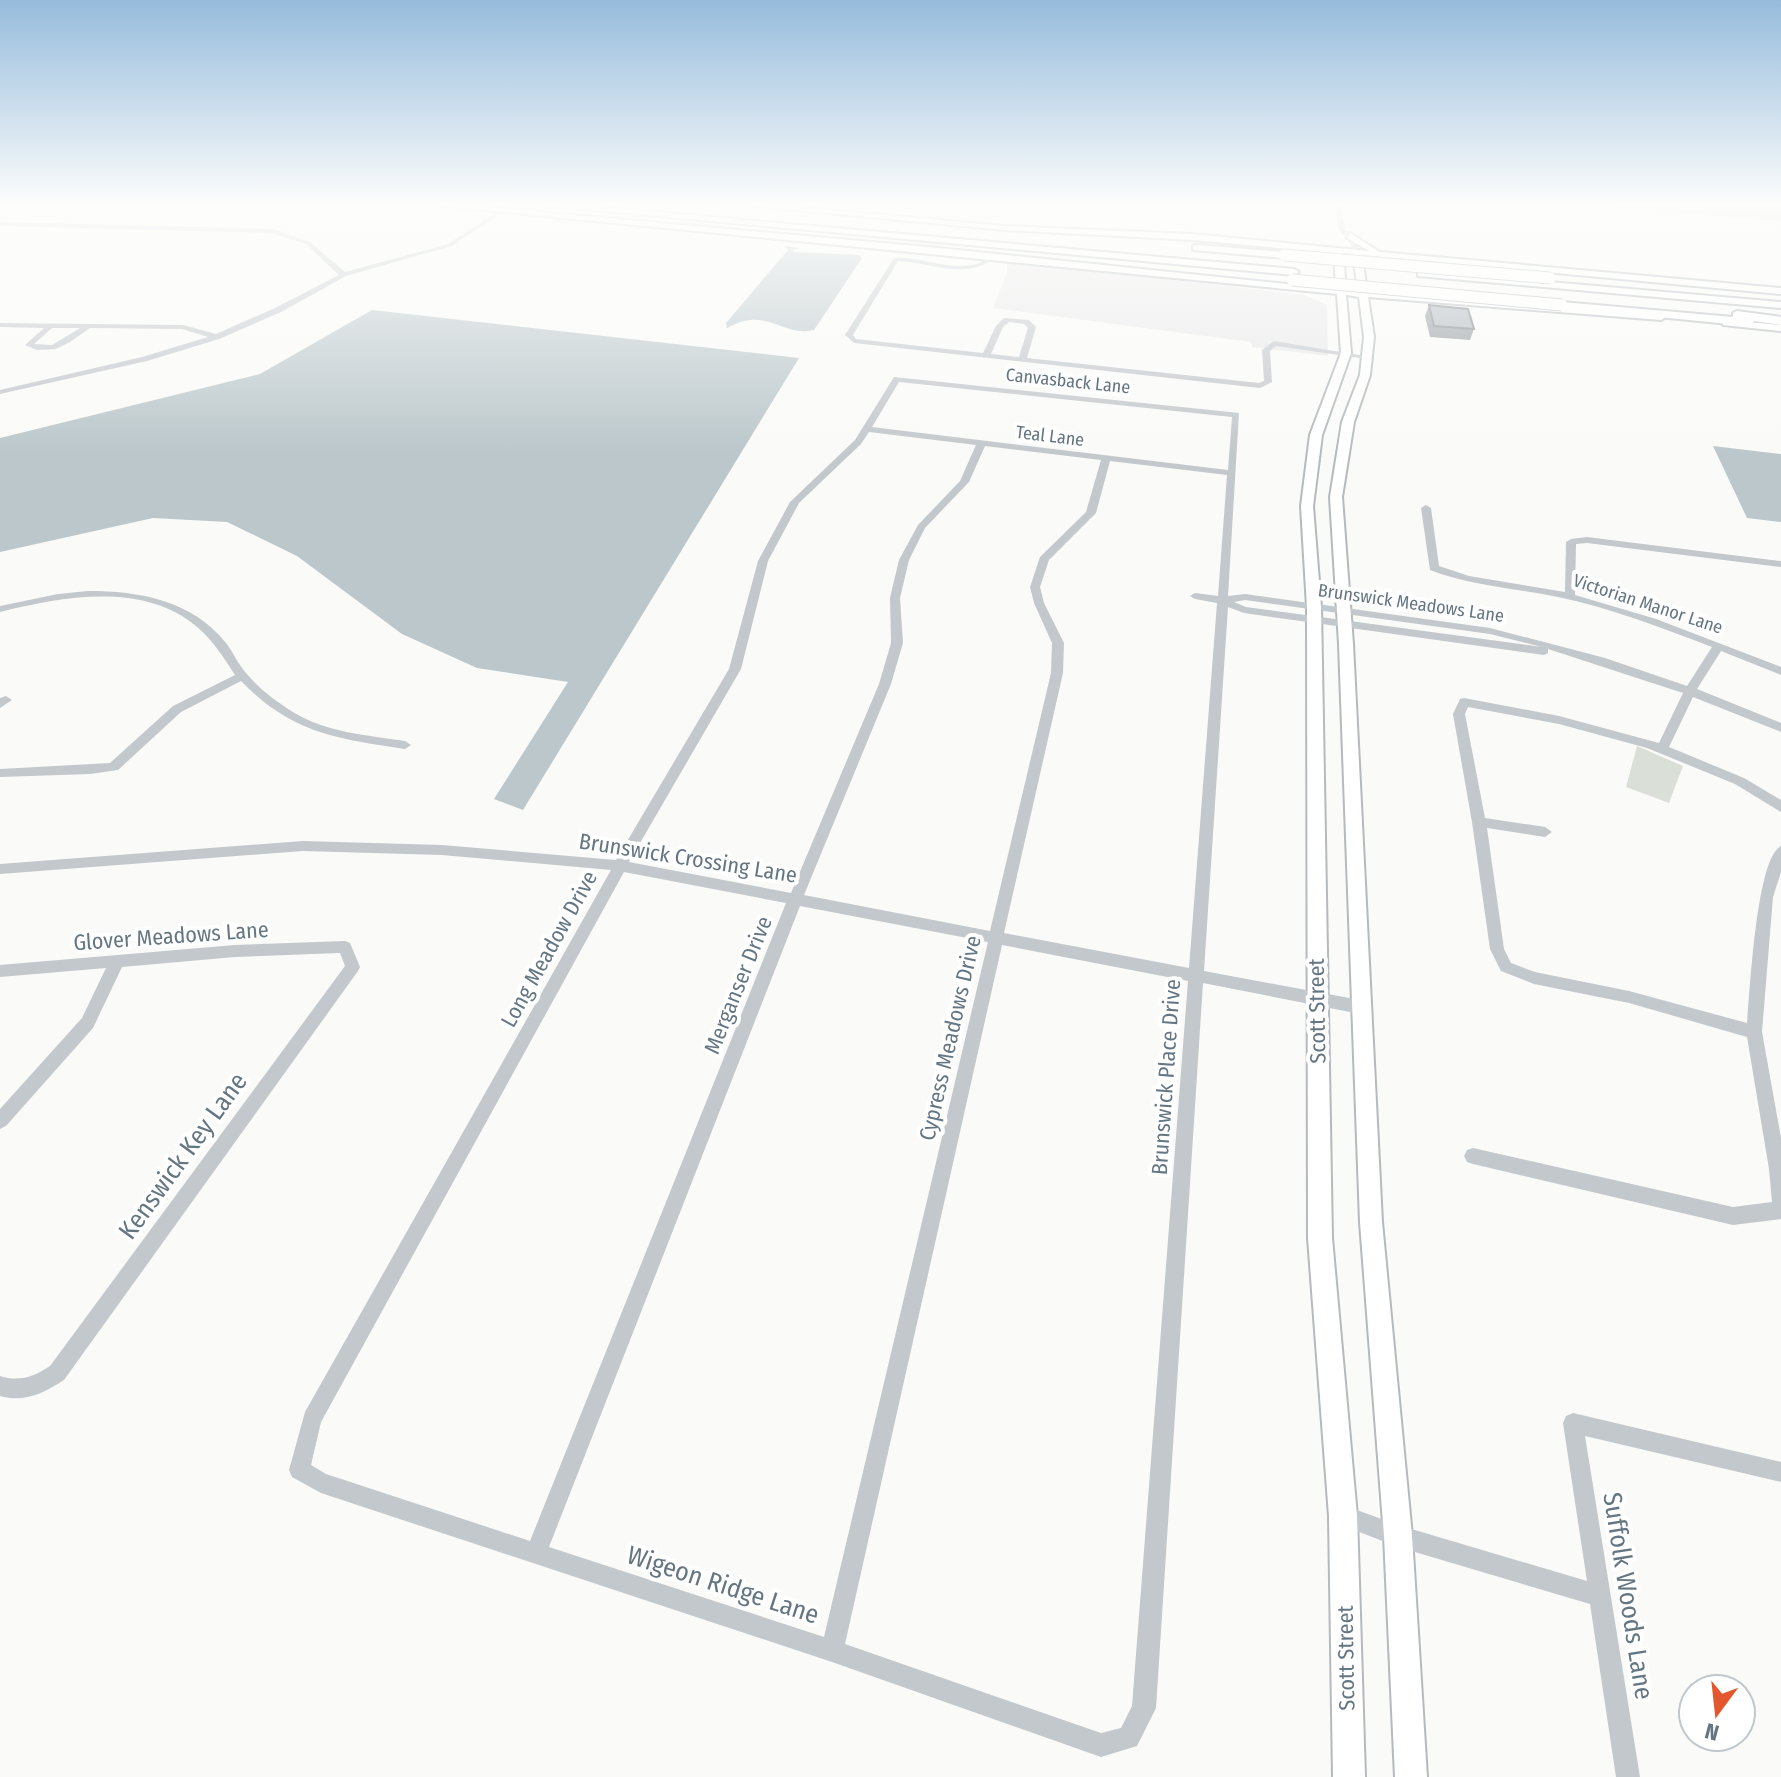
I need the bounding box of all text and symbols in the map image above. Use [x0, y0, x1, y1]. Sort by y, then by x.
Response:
street label: Canvasback Lane [1005, 364, 1131, 398]
street label: Teal Lane [1015, 421, 1086, 451]
street label: Victorian Manor Lane [1570, 569, 1726, 639]
street label: Brunswick Meadows Lane [1317, 579, 1505, 627]
street label: Brunswick Crossing Lane [577, 827, 799, 889]
street label: Long Meadow Drive [495, 866, 603, 1032]
street label: Merganser Drive [698, 912, 778, 1058]
street label: Glover Meadows Lane [73, 916, 269, 956]
street label: Cypress Meadows Drive [913, 933, 987, 1143]
street label: Scott Street [1303, 957, 1331, 1064]
street label: Brunswick Place Drive [1146, 978, 1186, 1176]
street label: Kenswick Key Lane [112, 1067, 254, 1245]
street label: Suffolk Woods Lane [1596, 1490, 1660, 1702]
street label: Wigeon Ridge Lane [623, 1539, 823, 1631]
street label: Scott Street [1332, 1604, 1360, 1711]
north arrow [1677, 1673, 1757, 1753]
text: N [1702, 1717, 1722, 1747]

